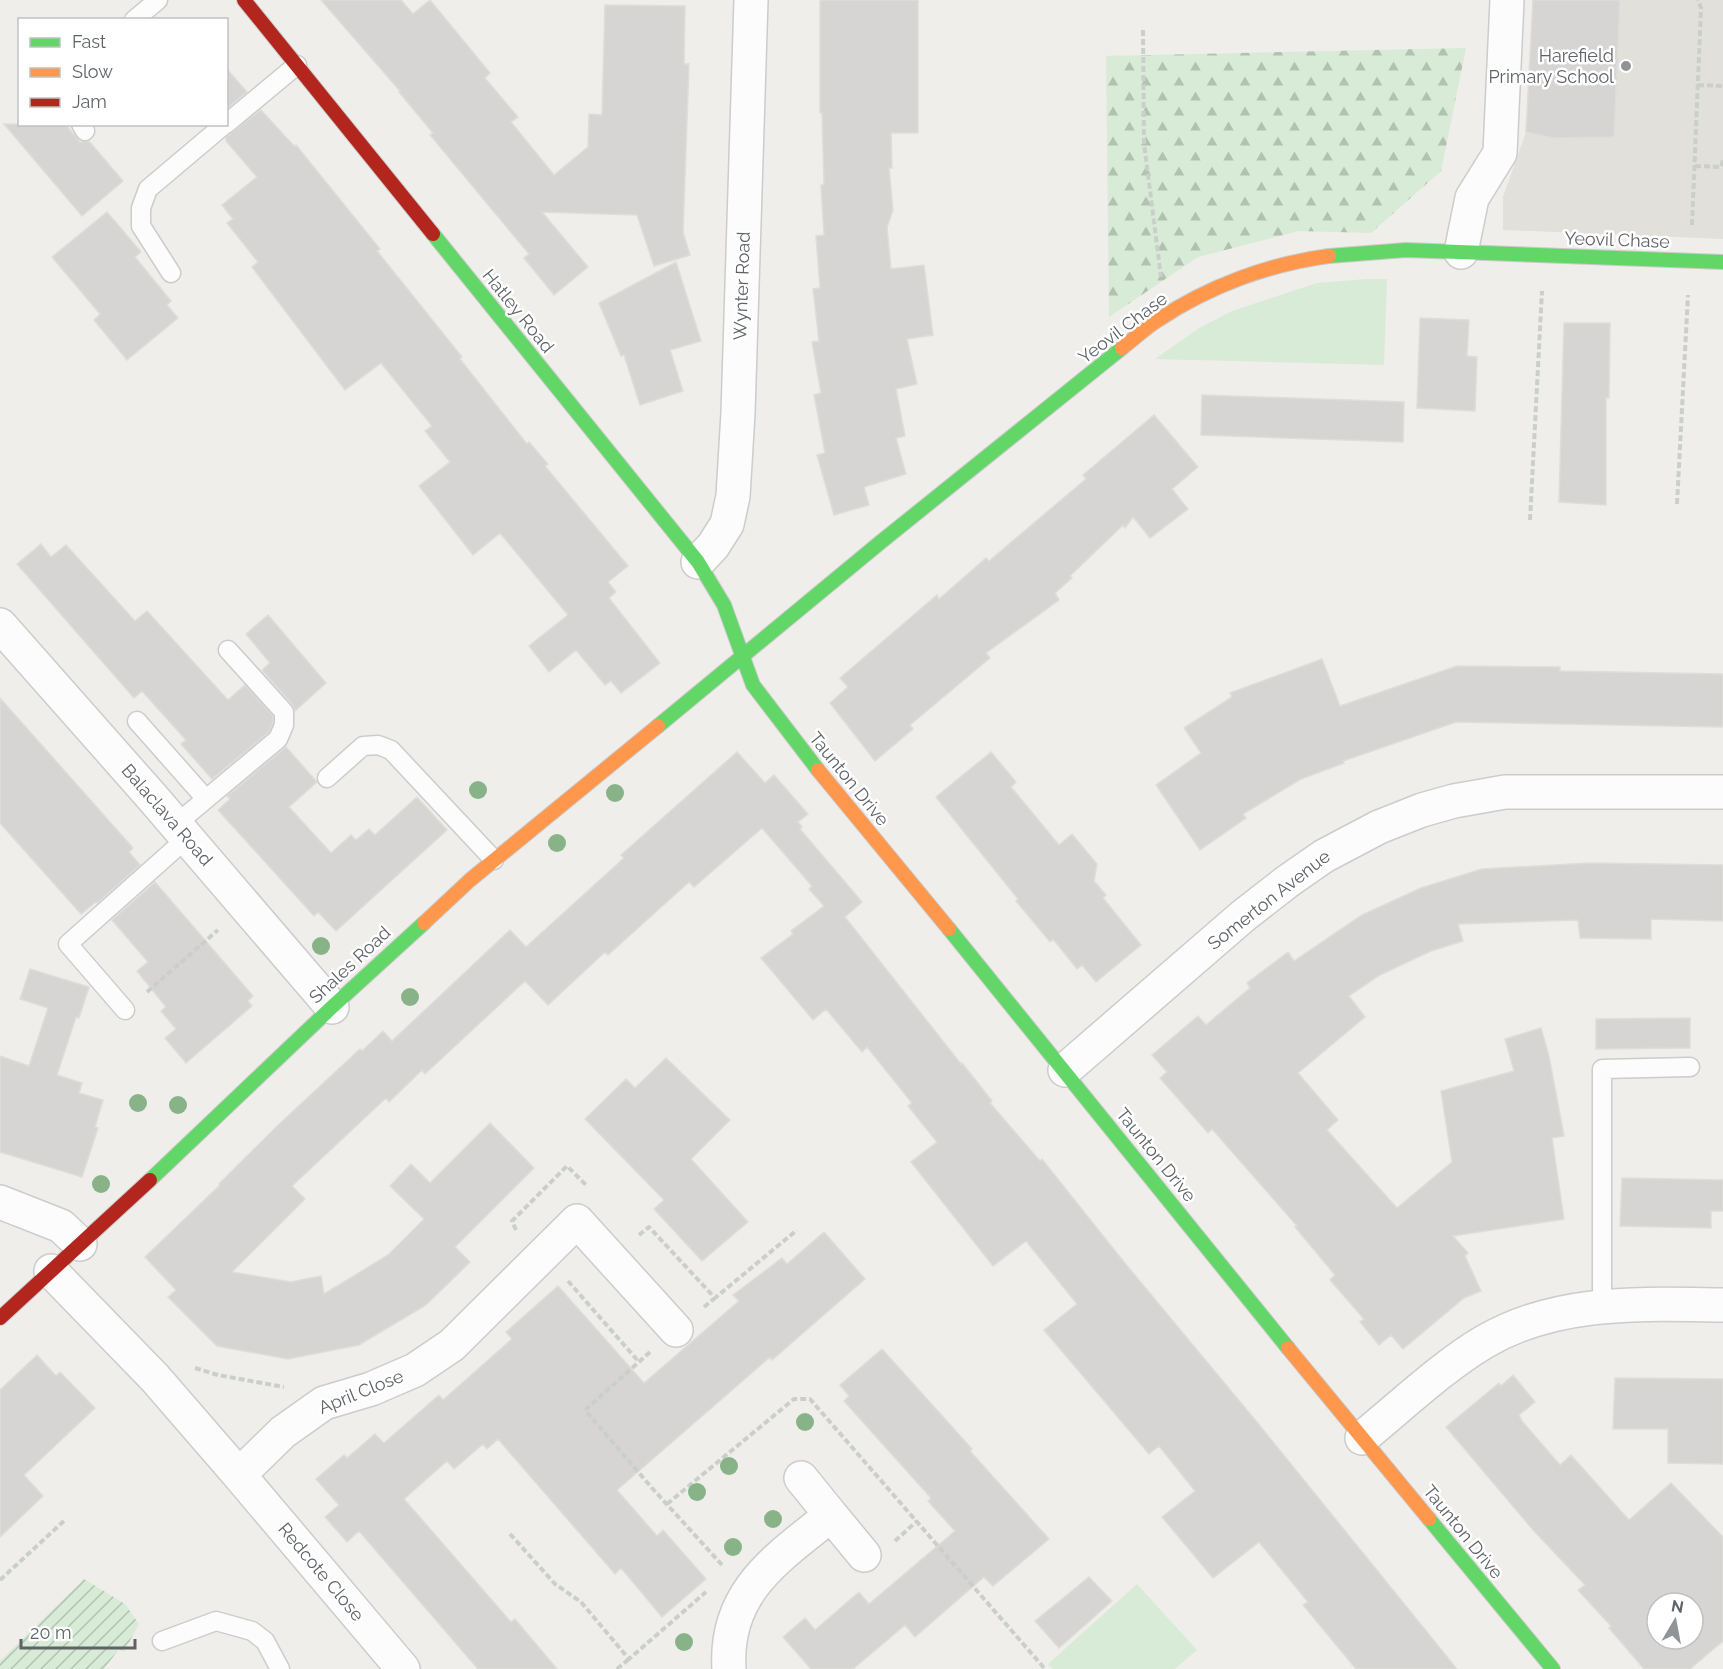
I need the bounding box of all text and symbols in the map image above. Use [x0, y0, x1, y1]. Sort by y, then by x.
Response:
legend [18, 18, 228, 126]
text: Fast [72, 31, 106, 52]
place label: Harefield Primary School [1488, 45, 1614, 87]
marker: Harefield Primary School [1619, 59, 1633, 73]
text: Slow [72, 61, 113, 82]
text: Jam [72, 91, 107, 112]
street label: Yeovil Chase [1564, 227, 1670, 252]
street label: Wynter Road [729, 231, 754, 341]
street label: Hatley Road [478, 265, 558, 357]
street label: Yeovil Chase [1074, 287, 1171, 368]
street label: Taunton Drive [805, 728, 894, 830]
street label: Balaclava Road [118, 760, 217, 870]
street label: Somerton Avenue [1203, 845, 1334, 954]
street label: Shales Road [305, 922, 395, 1007]
street label: Taunton Drive [1112, 1104, 1201, 1206]
street label: April Close [315, 1365, 407, 1418]
street label: Taunton Drive [1419, 1481, 1508, 1583]
street label: Redcote Close [274, 1518, 369, 1625]
north arrow [1645, 1591, 1705, 1651]
text: N [1670, 1596, 1685, 1617]
scale bar [21, 1612, 135, 1650]
text: 20 m [30, 1622, 72, 1643]

